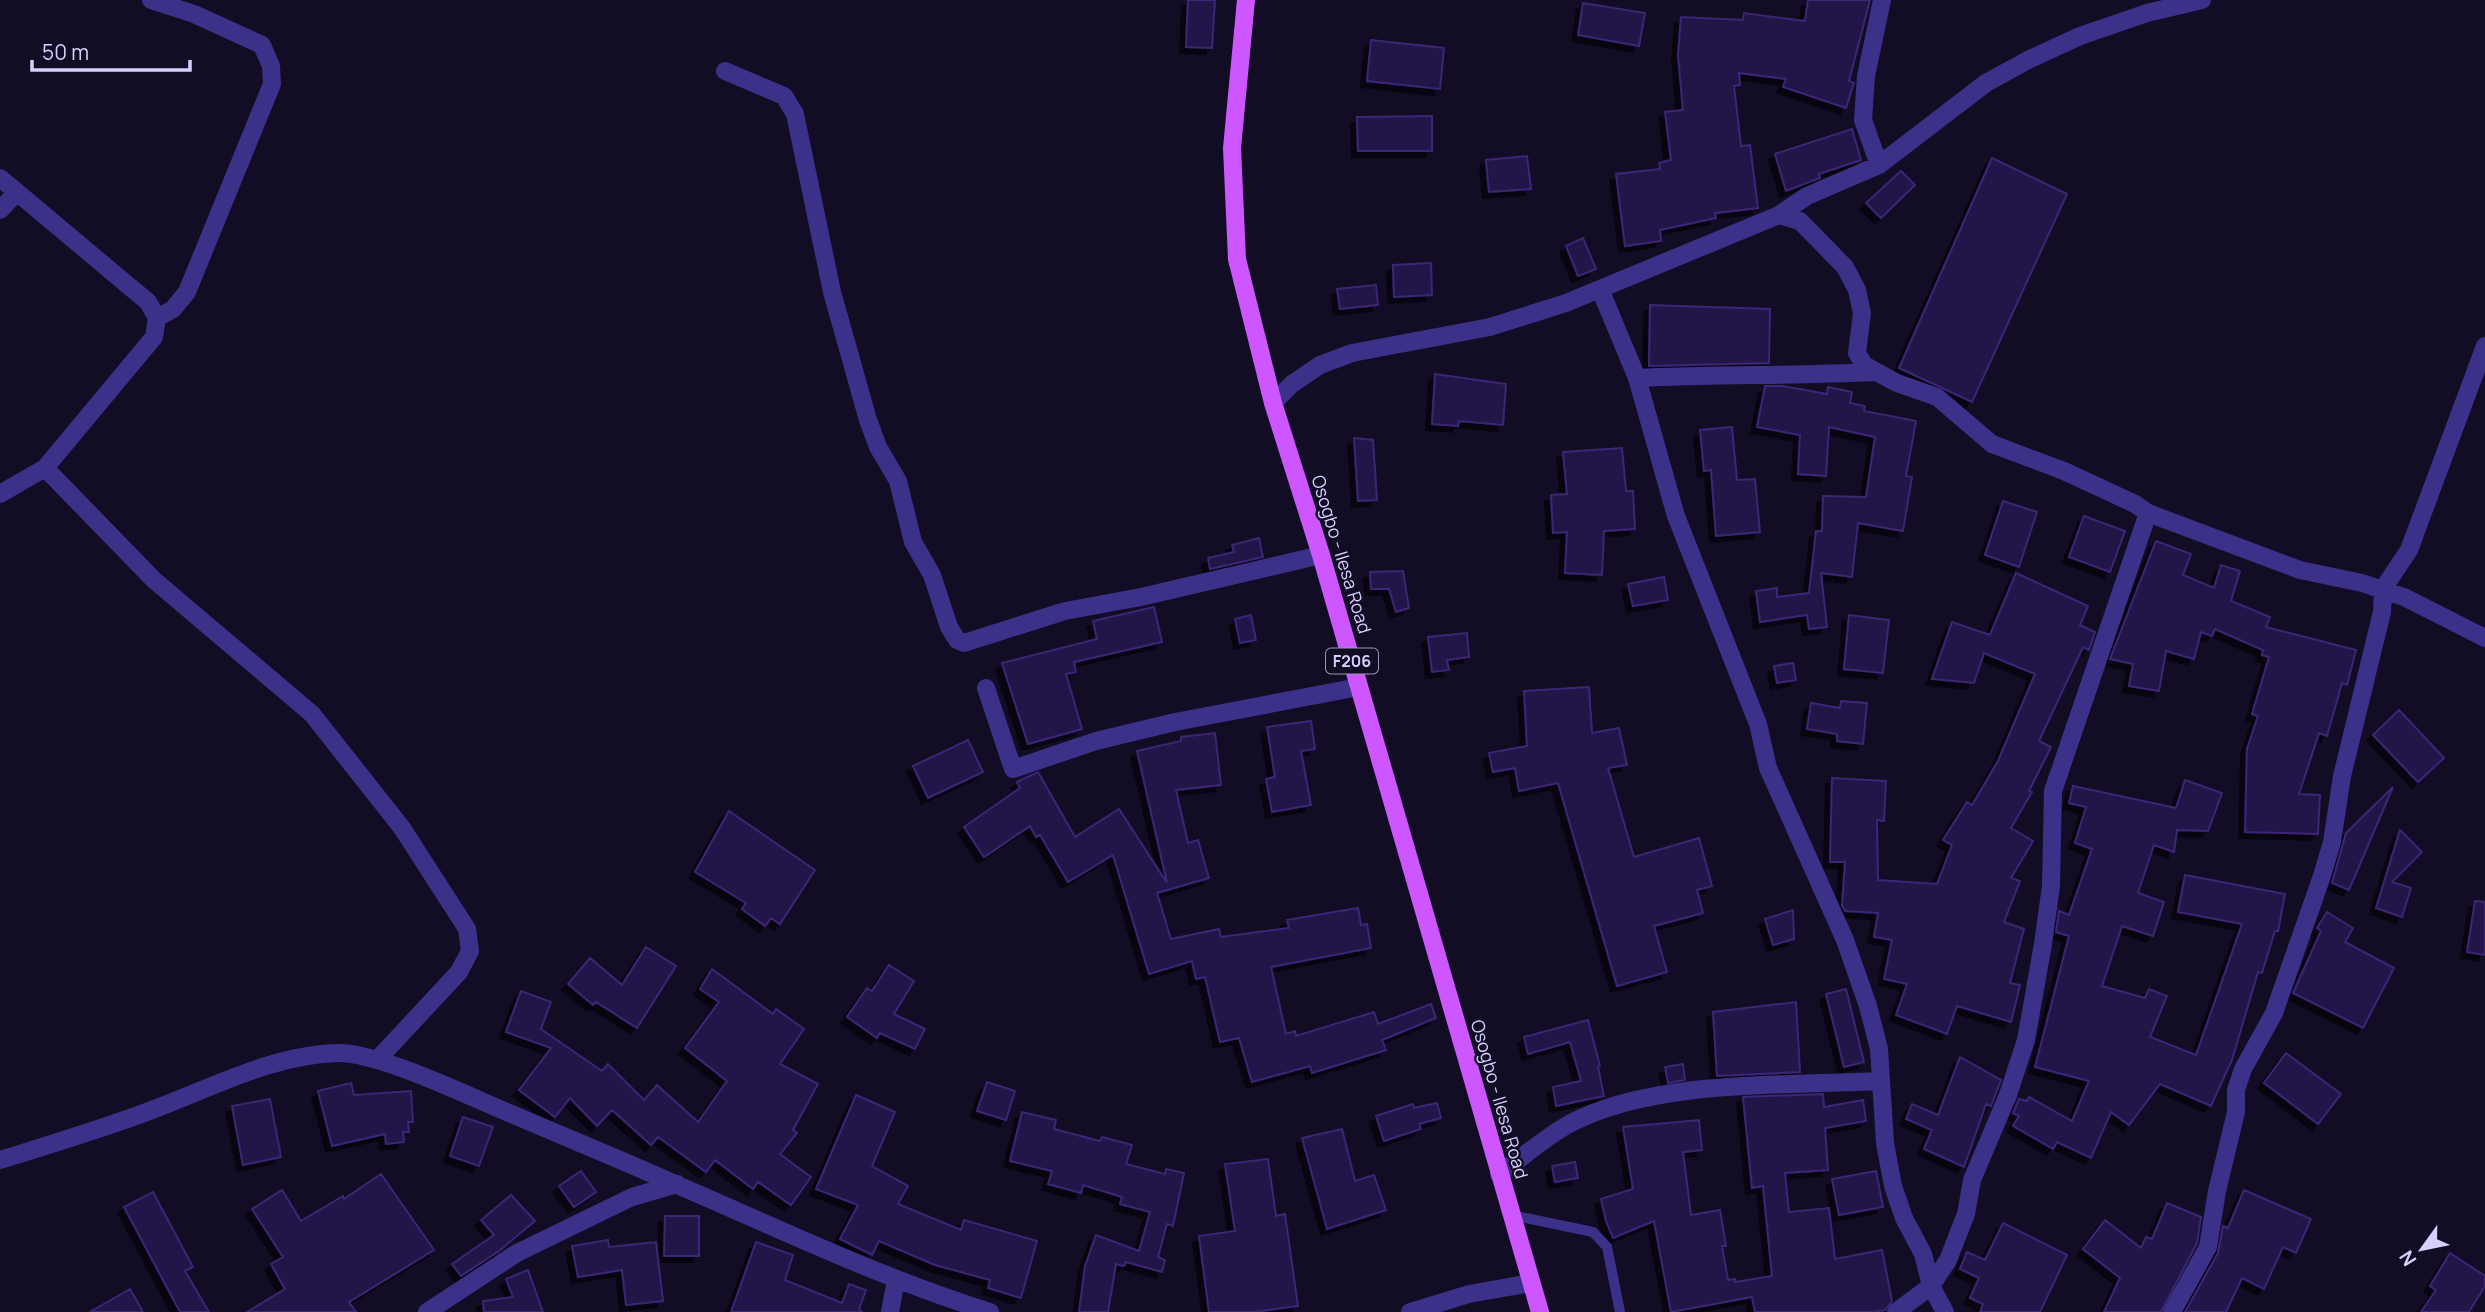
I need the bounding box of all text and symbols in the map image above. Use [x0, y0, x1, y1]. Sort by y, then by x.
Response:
scale bar [32, 28, 189, 72]
text: 50 m [42, 38, 89, 66]
street label: Osogbo - Ilesa Road [1306, 472, 1378, 636]
road number: F206 [1326, 648, 1378, 674]
street label: Osogbo - Ilesa Road [1466, 1017, 1534, 1181]
north arrow [2387, 1214, 2457, 1284]
text: N [2393, 1245, 2422, 1271]

